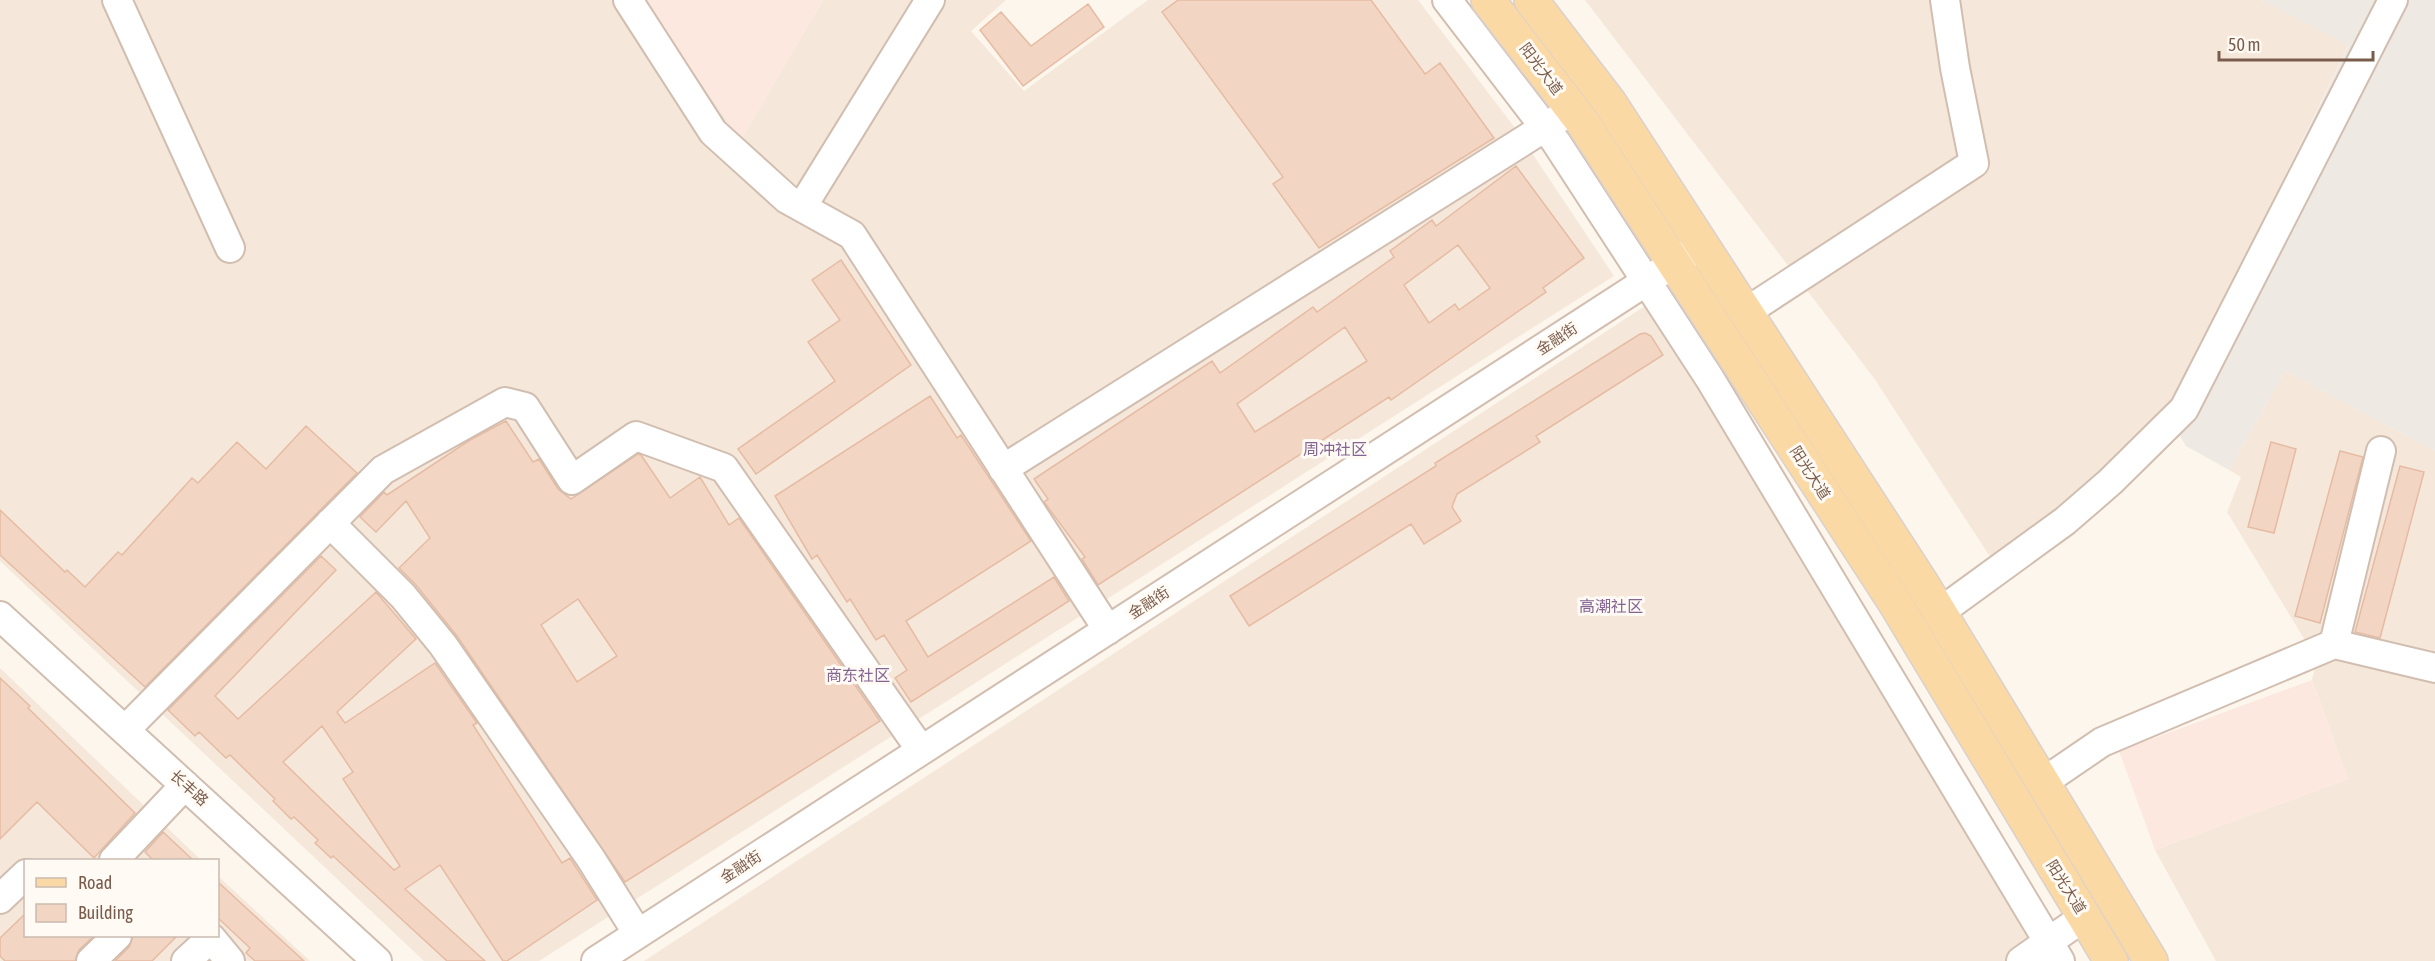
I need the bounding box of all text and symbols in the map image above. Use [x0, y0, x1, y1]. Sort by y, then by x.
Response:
scale bar [2219, 24, 2374, 62]
text: 50 m [2228, 34, 2260, 55]
street label: 阳光大道 [1517, 40, 1566, 98]
street label: 金融街 [1533, 319, 1580, 358]
district label: 周冲社区 [1303, 440, 1367, 458]
street label: 阳光大道 [1787, 443, 1834, 503]
street label: 金融街 [1125, 583, 1172, 622]
district label: 高潮社区 [1579, 597, 1643, 615]
district label: 商东社区 [826, 666, 890, 684]
street label: 长丰路 [167, 766, 212, 809]
street label: 金融街 [717, 847, 764, 886]
street label: 阳光大道 [2043, 857, 2090, 917]
legend [24, 859, 219, 937]
text: Road [78, 872, 112, 893]
text: Building [78, 902, 133, 923]

